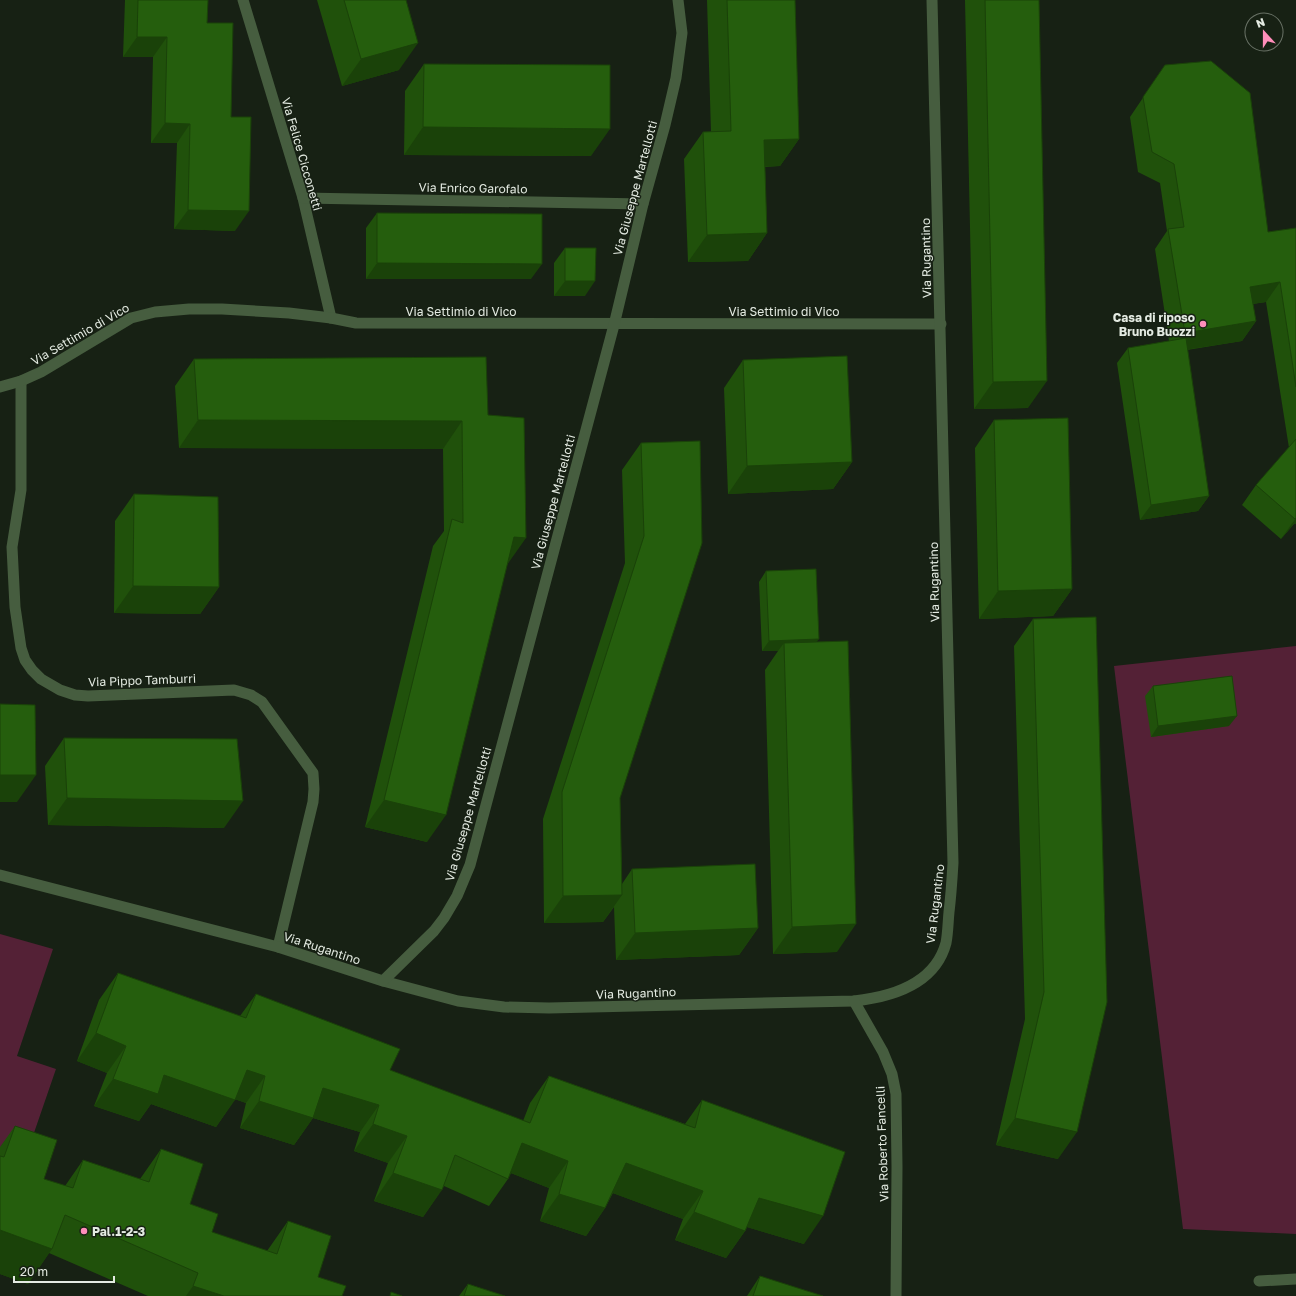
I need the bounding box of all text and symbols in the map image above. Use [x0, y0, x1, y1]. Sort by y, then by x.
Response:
north arrow [1244, 12, 1284, 52]
text: N [1254, 15, 1266, 30]
street label: Via Felice Cicconetti [279, 96, 325, 212]
street label: Via Giuseppe Martellotti [610, 119, 660, 257]
street label: Via Enrico Garofalo [418, 180, 528, 196]
street label: Via Rugantino [918, 218, 934, 298]
street label: Via Settimio di Vico [28, 300, 132, 368]
street label: Via Settimio di Vico [405, 304, 517, 319]
street label: Via Settimio di Vico [728, 304, 840, 319]
place label: Casa di riposo Bruno Buozzi [1113, 310, 1195, 339]
marker: Casa di riposo Bruno Buozzi [1198, 319, 1208, 329]
street label: Via Giuseppe Martellotti [528, 433, 578, 571]
street label: Via Rugantino [926, 542, 942, 622]
street label: Via Pippo Tamburri [88, 671, 196, 689]
street label: Via Giuseppe Martellotti [442, 745, 494, 883]
street label: Via Rugantino [923, 863, 947, 945]
street label: Via Rugantino [282, 928, 362, 968]
street label: Via Rugantino [596, 984, 676, 1002]
street label: Via Roberto Fancelli [872, 1086, 892, 1202]
place label: Pal.1-2-3 [92, 1224, 145, 1239]
marker: Pal.1-2-3 [79, 1226, 89, 1236]
scale bar [14, 1258, 114, 1284]
text: 20 m [20, 1264, 48, 1279]

